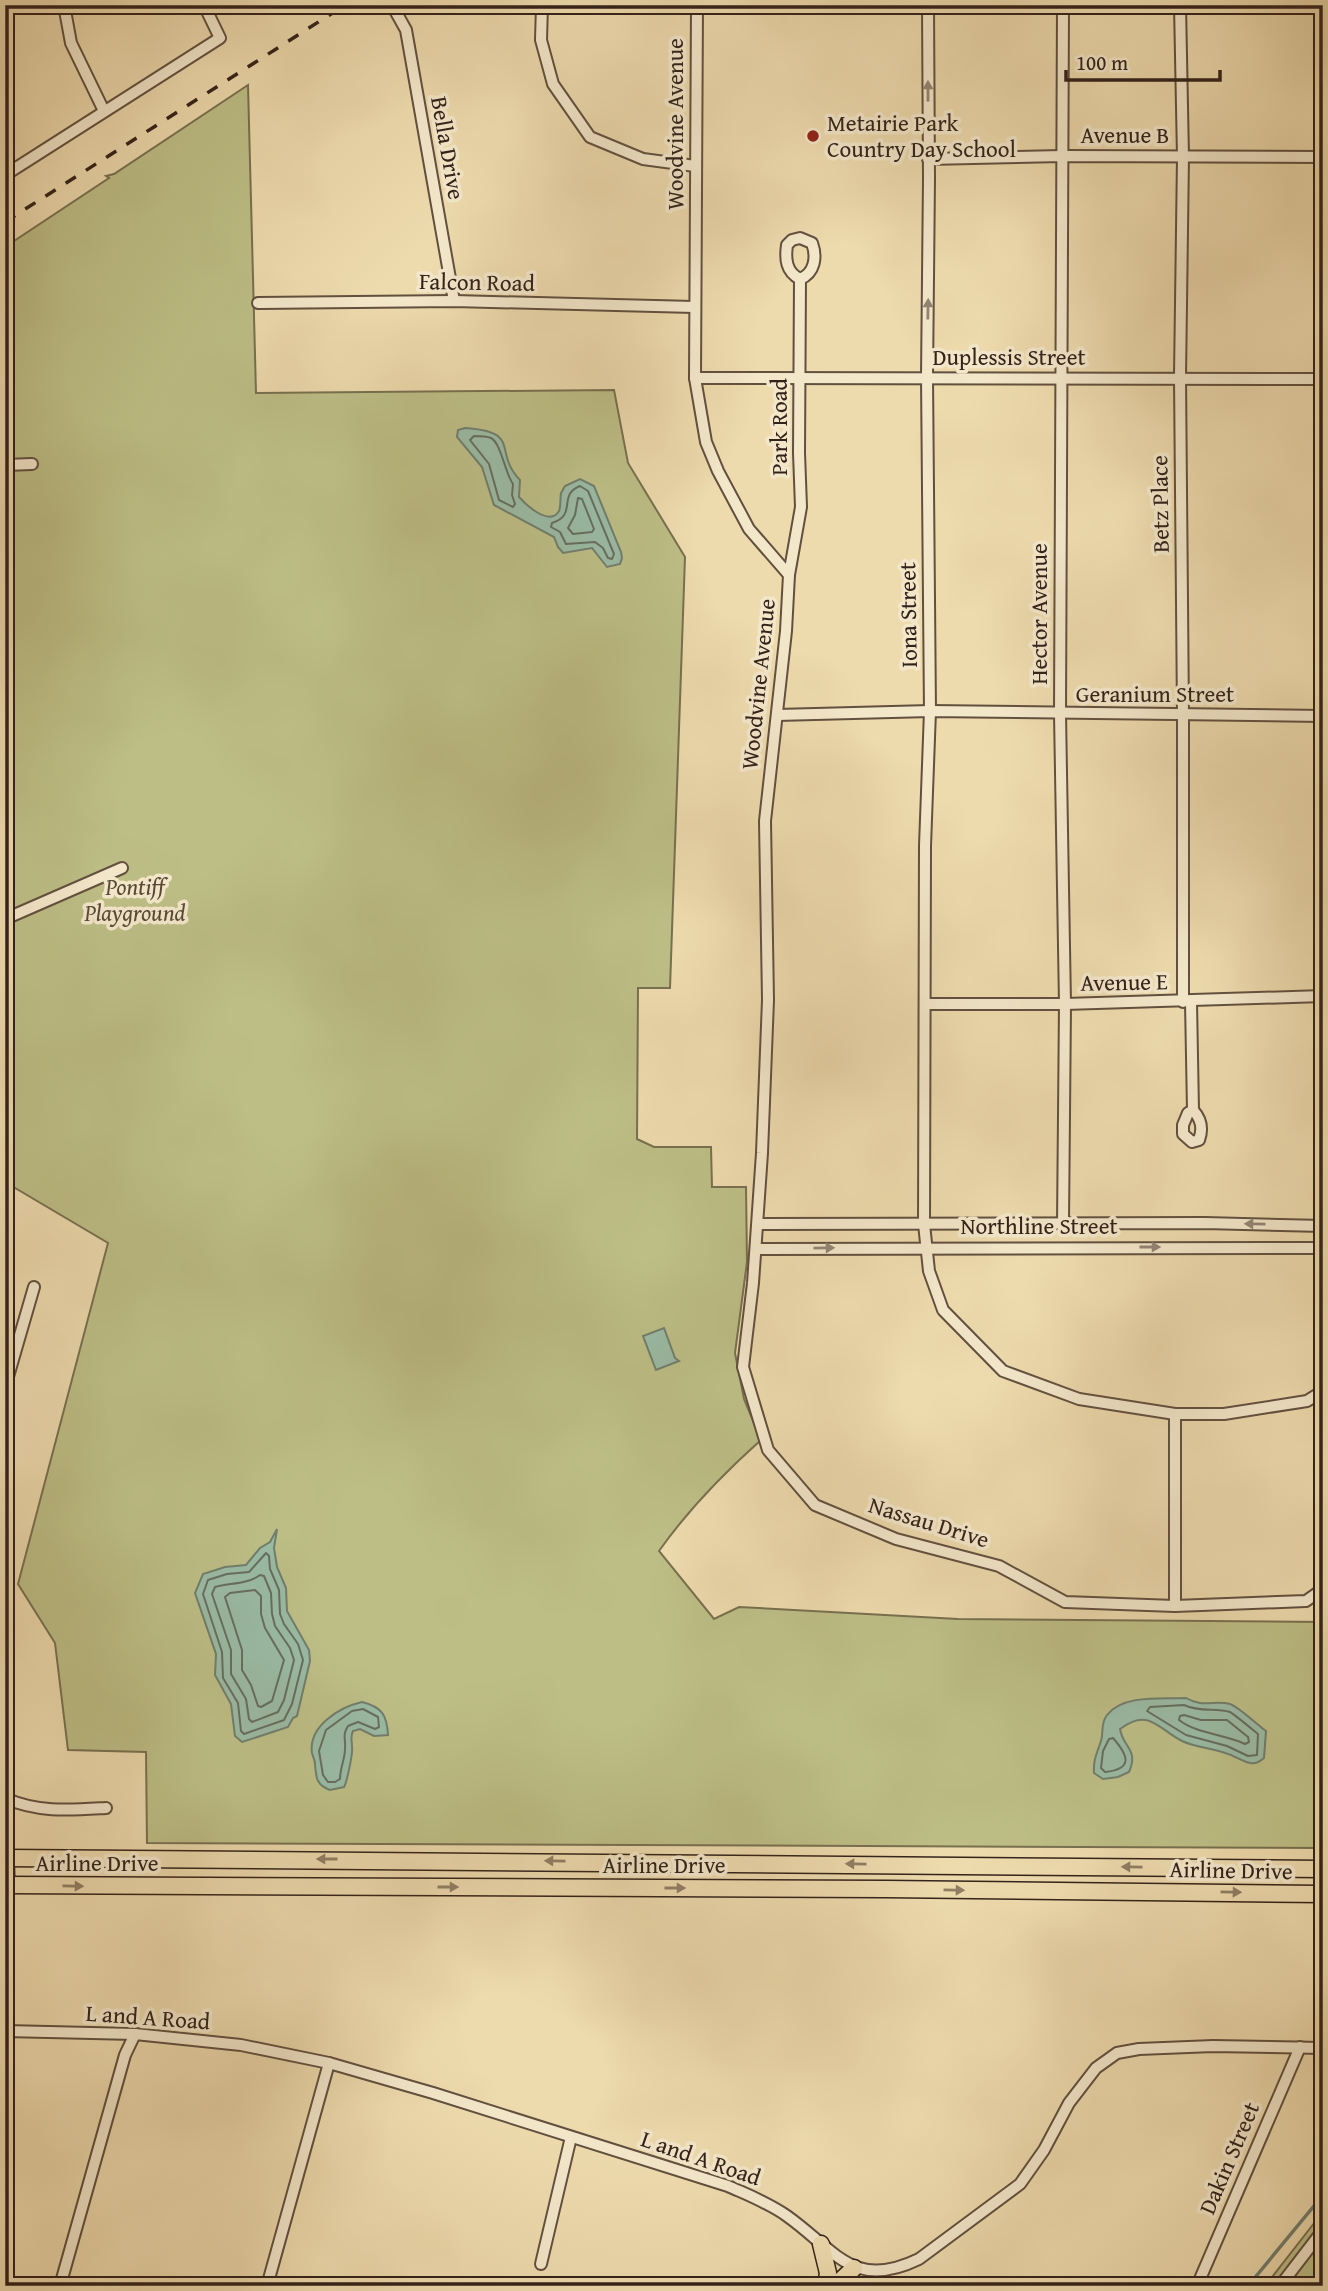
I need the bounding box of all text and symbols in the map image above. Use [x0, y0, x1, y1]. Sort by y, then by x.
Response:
street label: Woodvine Avenue [658, 38, 691, 210]
scale bar [1066, 38, 1220, 82]
text: 100 m [1076, 47, 1128, 78]
one-way arrow [922, 79, 934, 101]
street label: Bella Drive [423, 94, 474, 202]
place label: Metairie Park Country Day School [827, 106, 1016, 165]
street label: Avenue B [1081, 118, 1169, 151]
marker: Metairie Park Country Day School [805, 128, 821, 144]
street label: Falcon Road [419, 264, 536, 299]
one-way arrow [922, 298, 933, 320]
street label: Duplessis Street [932, 340, 1086, 373]
street label: Park Road [762, 377, 795, 476]
street label: Betz Place [1142, 455, 1177, 553]
street label: Hector Avenue [1022, 543, 1055, 685]
street label: Iona Street [890, 562, 925, 668]
street label: Woodvine Avenue [732, 597, 783, 771]
street label: Geranium Street [1076, 677, 1234, 710]
park label: Pontiff Playground [83, 870, 186, 929]
street label: Avenue E [1080, 964, 1168, 999]
street label: Northline Street [960, 1209, 1118, 1242]
one-way arrow [1243, 1219, 1265, 1230]
one-way arrow [1139, 1241, 1161, 1253]
one-way arrow [813, 1243, 835, 1254]
street label: Nassau Drive [865, 1488, 993, 1555]
street label: Airline Drive [35, 1846, 159, 1879]
street label: Airline Drive [602, 1848, 726, 1881]
street label: Airline Drive [1169, 1852, 1293, 1887]
one-way arrow [316, 1854, 338, 1865]
one-way arrow [543, 1856, 565, 1867]
one-way arrow [844, 1858, 866, 1870]
one-way arrow [1121, 1861, 1143, 1872]
one-way arrow [63, 1880, 85, 1891]
one-way arrow [437, 1881, 459, 1893]
one-way arrow [665, 1882, 687, 1894]
one-way arrow [943, 1884, 965, 1895]
one-way arrow [1220, 1886, 1242, 1898]
street label: L and A Road [85, 1996, 212, 2037]
street label: Dakin Street [1190, 2097, 1267, 2219]
street label: L and A Road [637, 2122, 766, 2194]

